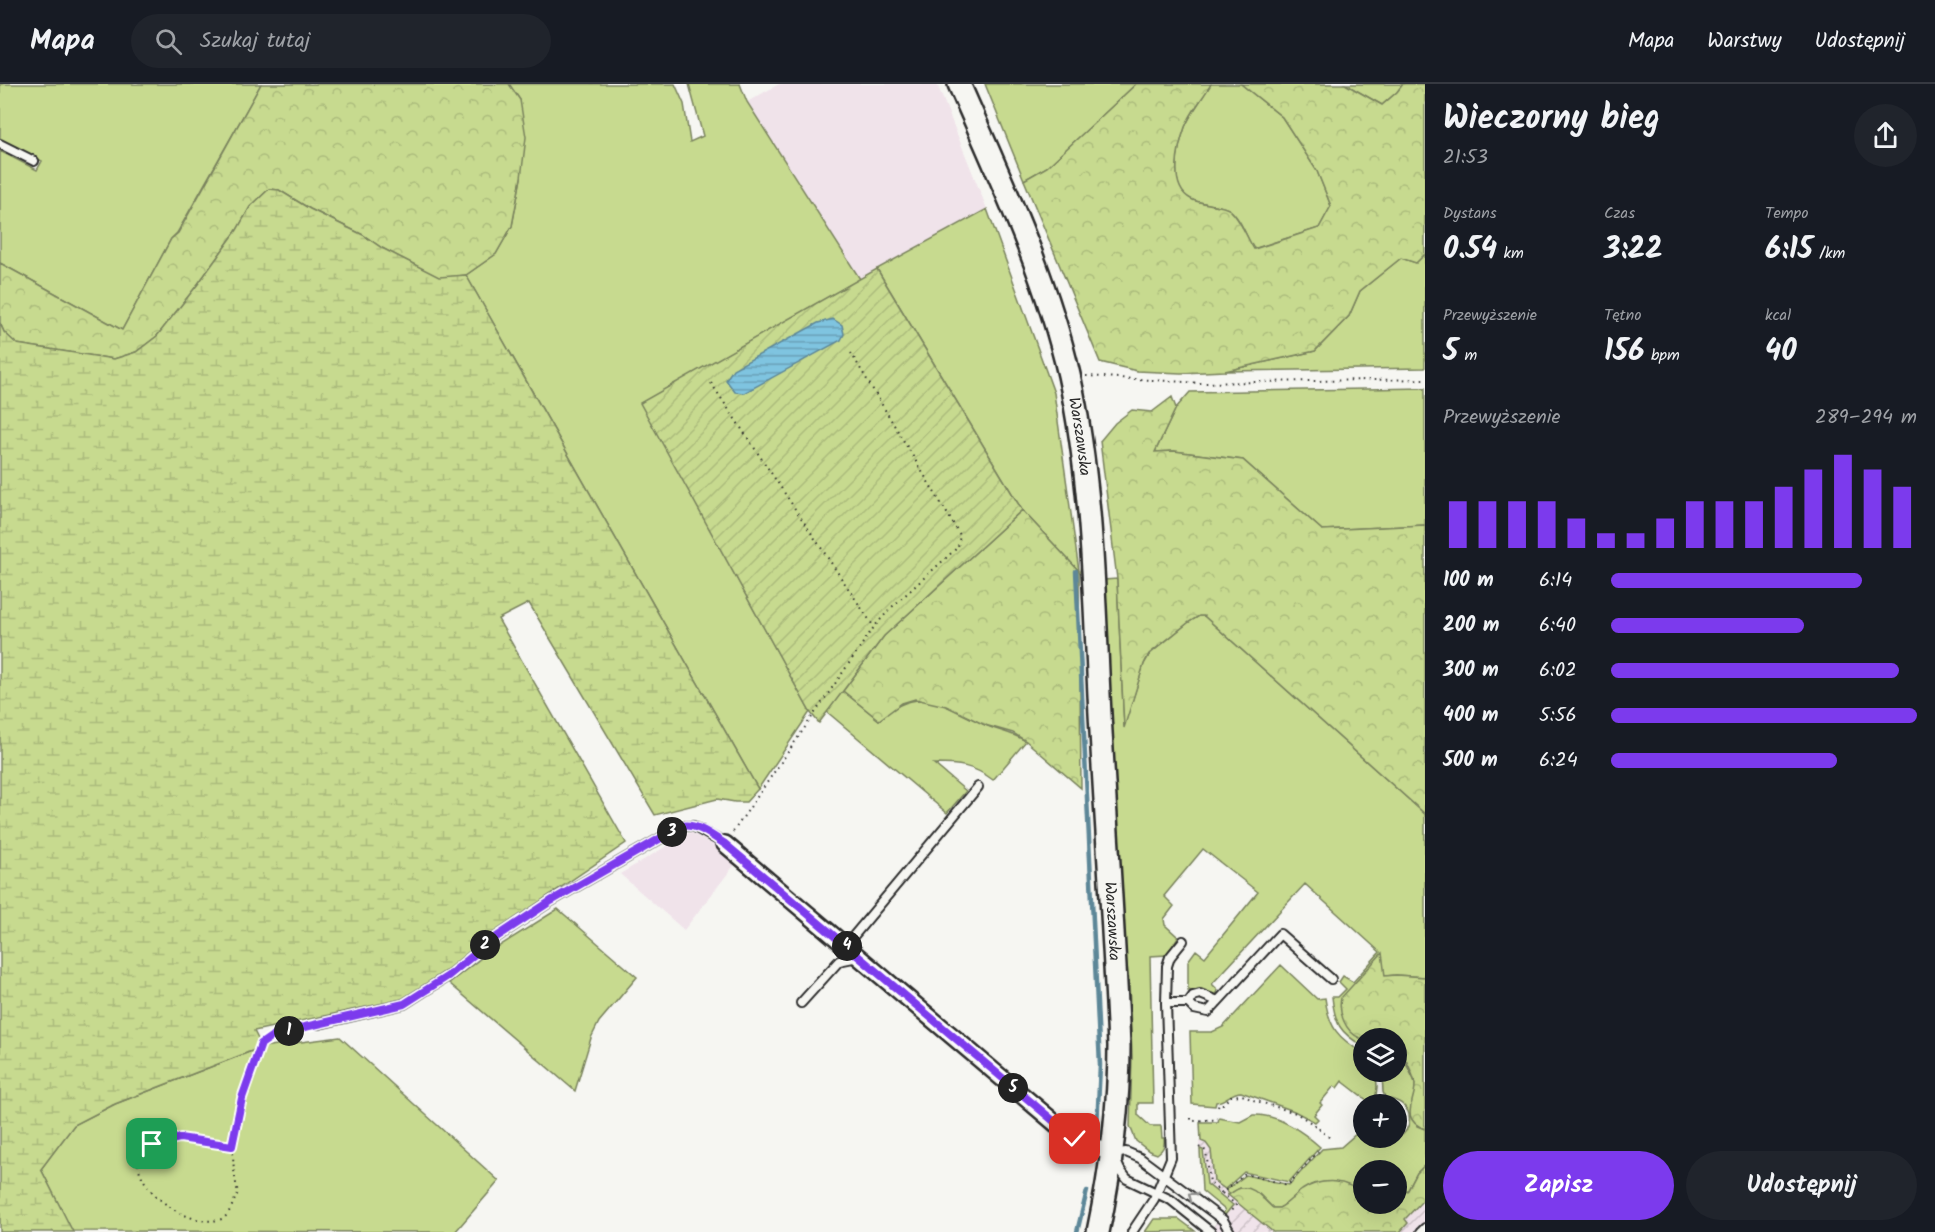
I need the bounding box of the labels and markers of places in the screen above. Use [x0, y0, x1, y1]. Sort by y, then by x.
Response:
pin: 3 [657, 817, 687, 847]
pin: 2 [470, 930, 500, 960]
pin: 4 [832, 931, 862, 961]
pin: 1 [274, 1016, 304, 1046]
pin: 5 [998, 1073, 1028, 1103]
pin [1049, 1113, 1100, 1164]
pin [126, 1118, 177, 1169]

